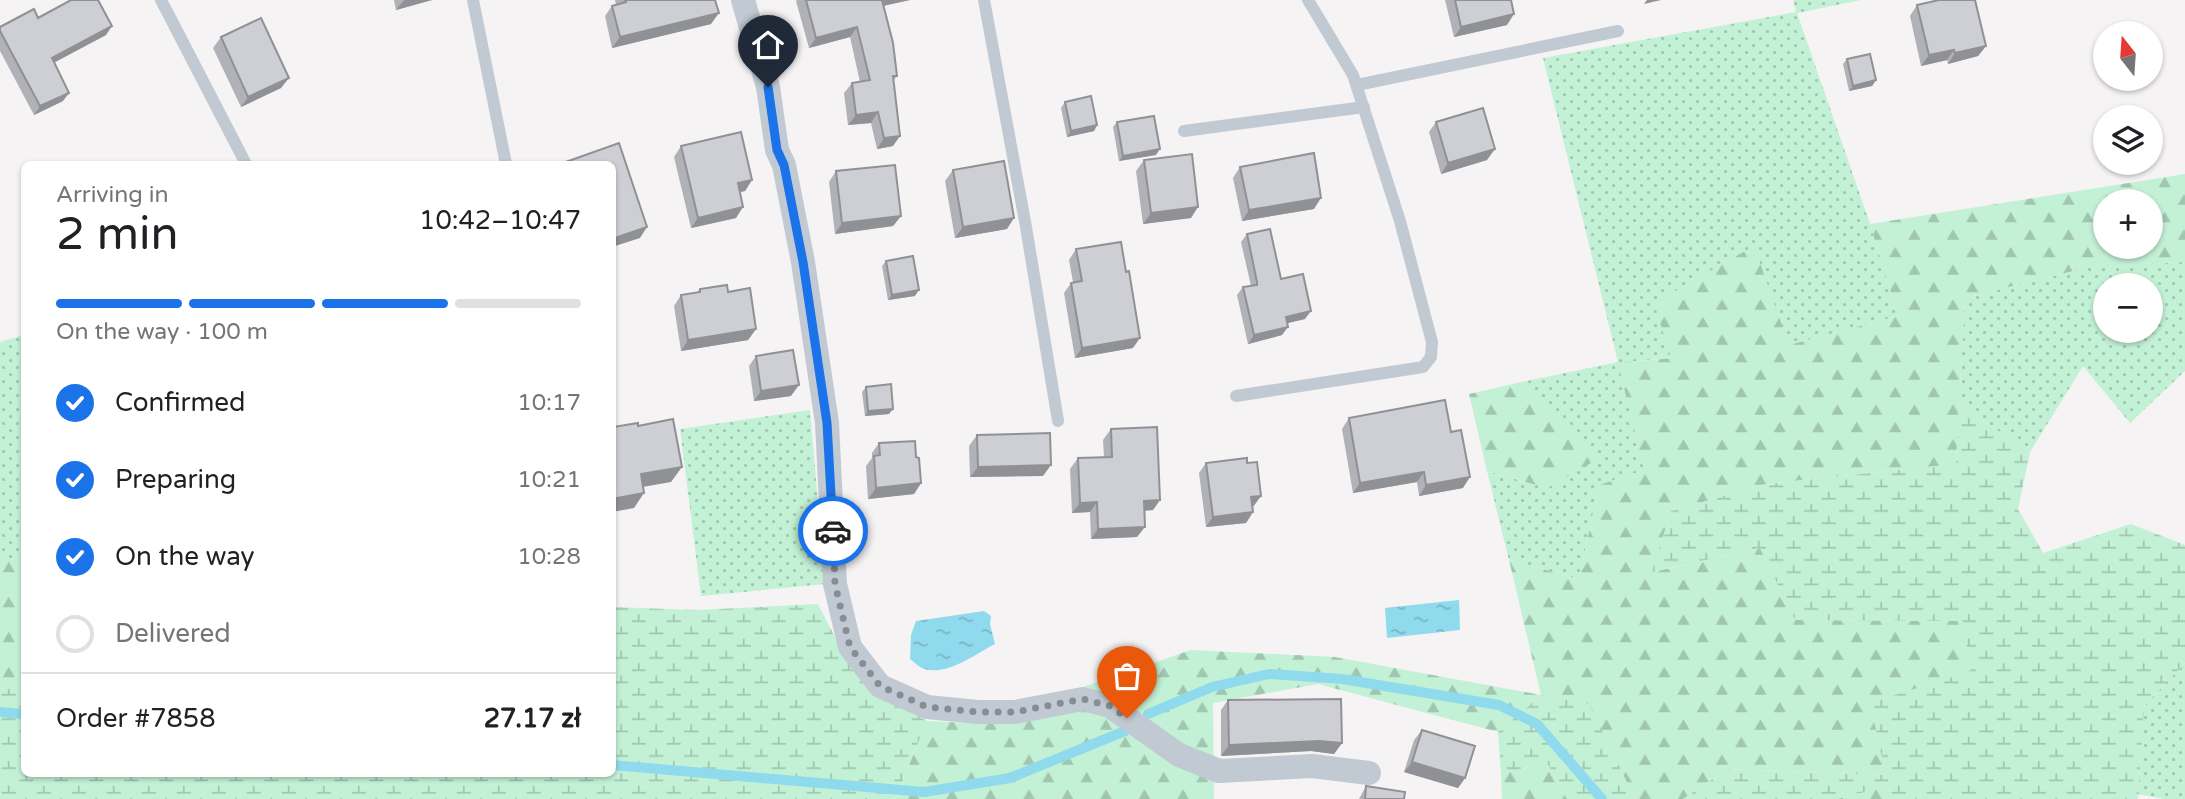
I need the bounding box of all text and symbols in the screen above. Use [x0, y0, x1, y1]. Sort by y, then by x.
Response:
pin [738, 15, 798, 87]
north arrow [2093, 21, 2163, 91]
map controls [2093, 21, 2163, 343]
icon: home [749, 26, 787, 64]
button: layers [2093, 105, 2163, 175]
text: Arriving in [56, 181, 169, 209]
button: + [2093, 189, 2163, 259]
text: 10:42–10:47 [419, 205, 581, 236]
text: 2 min [56, 207, 179, 262]
button: − [2093, 273, 2163, 343]
text: On the way · 100 m [56, 318, 268, 346]
icon: check [56, 384, 94, 422]
text: Confirmed [115, 387, 245, 418]
text: 10:17 [517, 389, 581, 417]
icon: check [56, 461, 94, 499]
text: Preparing [115, 464, 236, 495]
text: 10:21 [517, 466, 581, 494]
courier [798, 496, 868, 566]
icon: car [814, 512, 852, 550]
icon: check [56, 538, 94, 576]
text: On the way [115, 541, 255, 572]
text: 10:28 [517, 543, 581, 571]
text: Delivered [115, 618, 231, 649]
pin [1097, 646, 1157, 718]
icon: bag [1108, 657, 1146, 695]
text: Order #7858 [56, 703, 216, 734]
text: 27.17 zł [484, 703, 581, 734]

